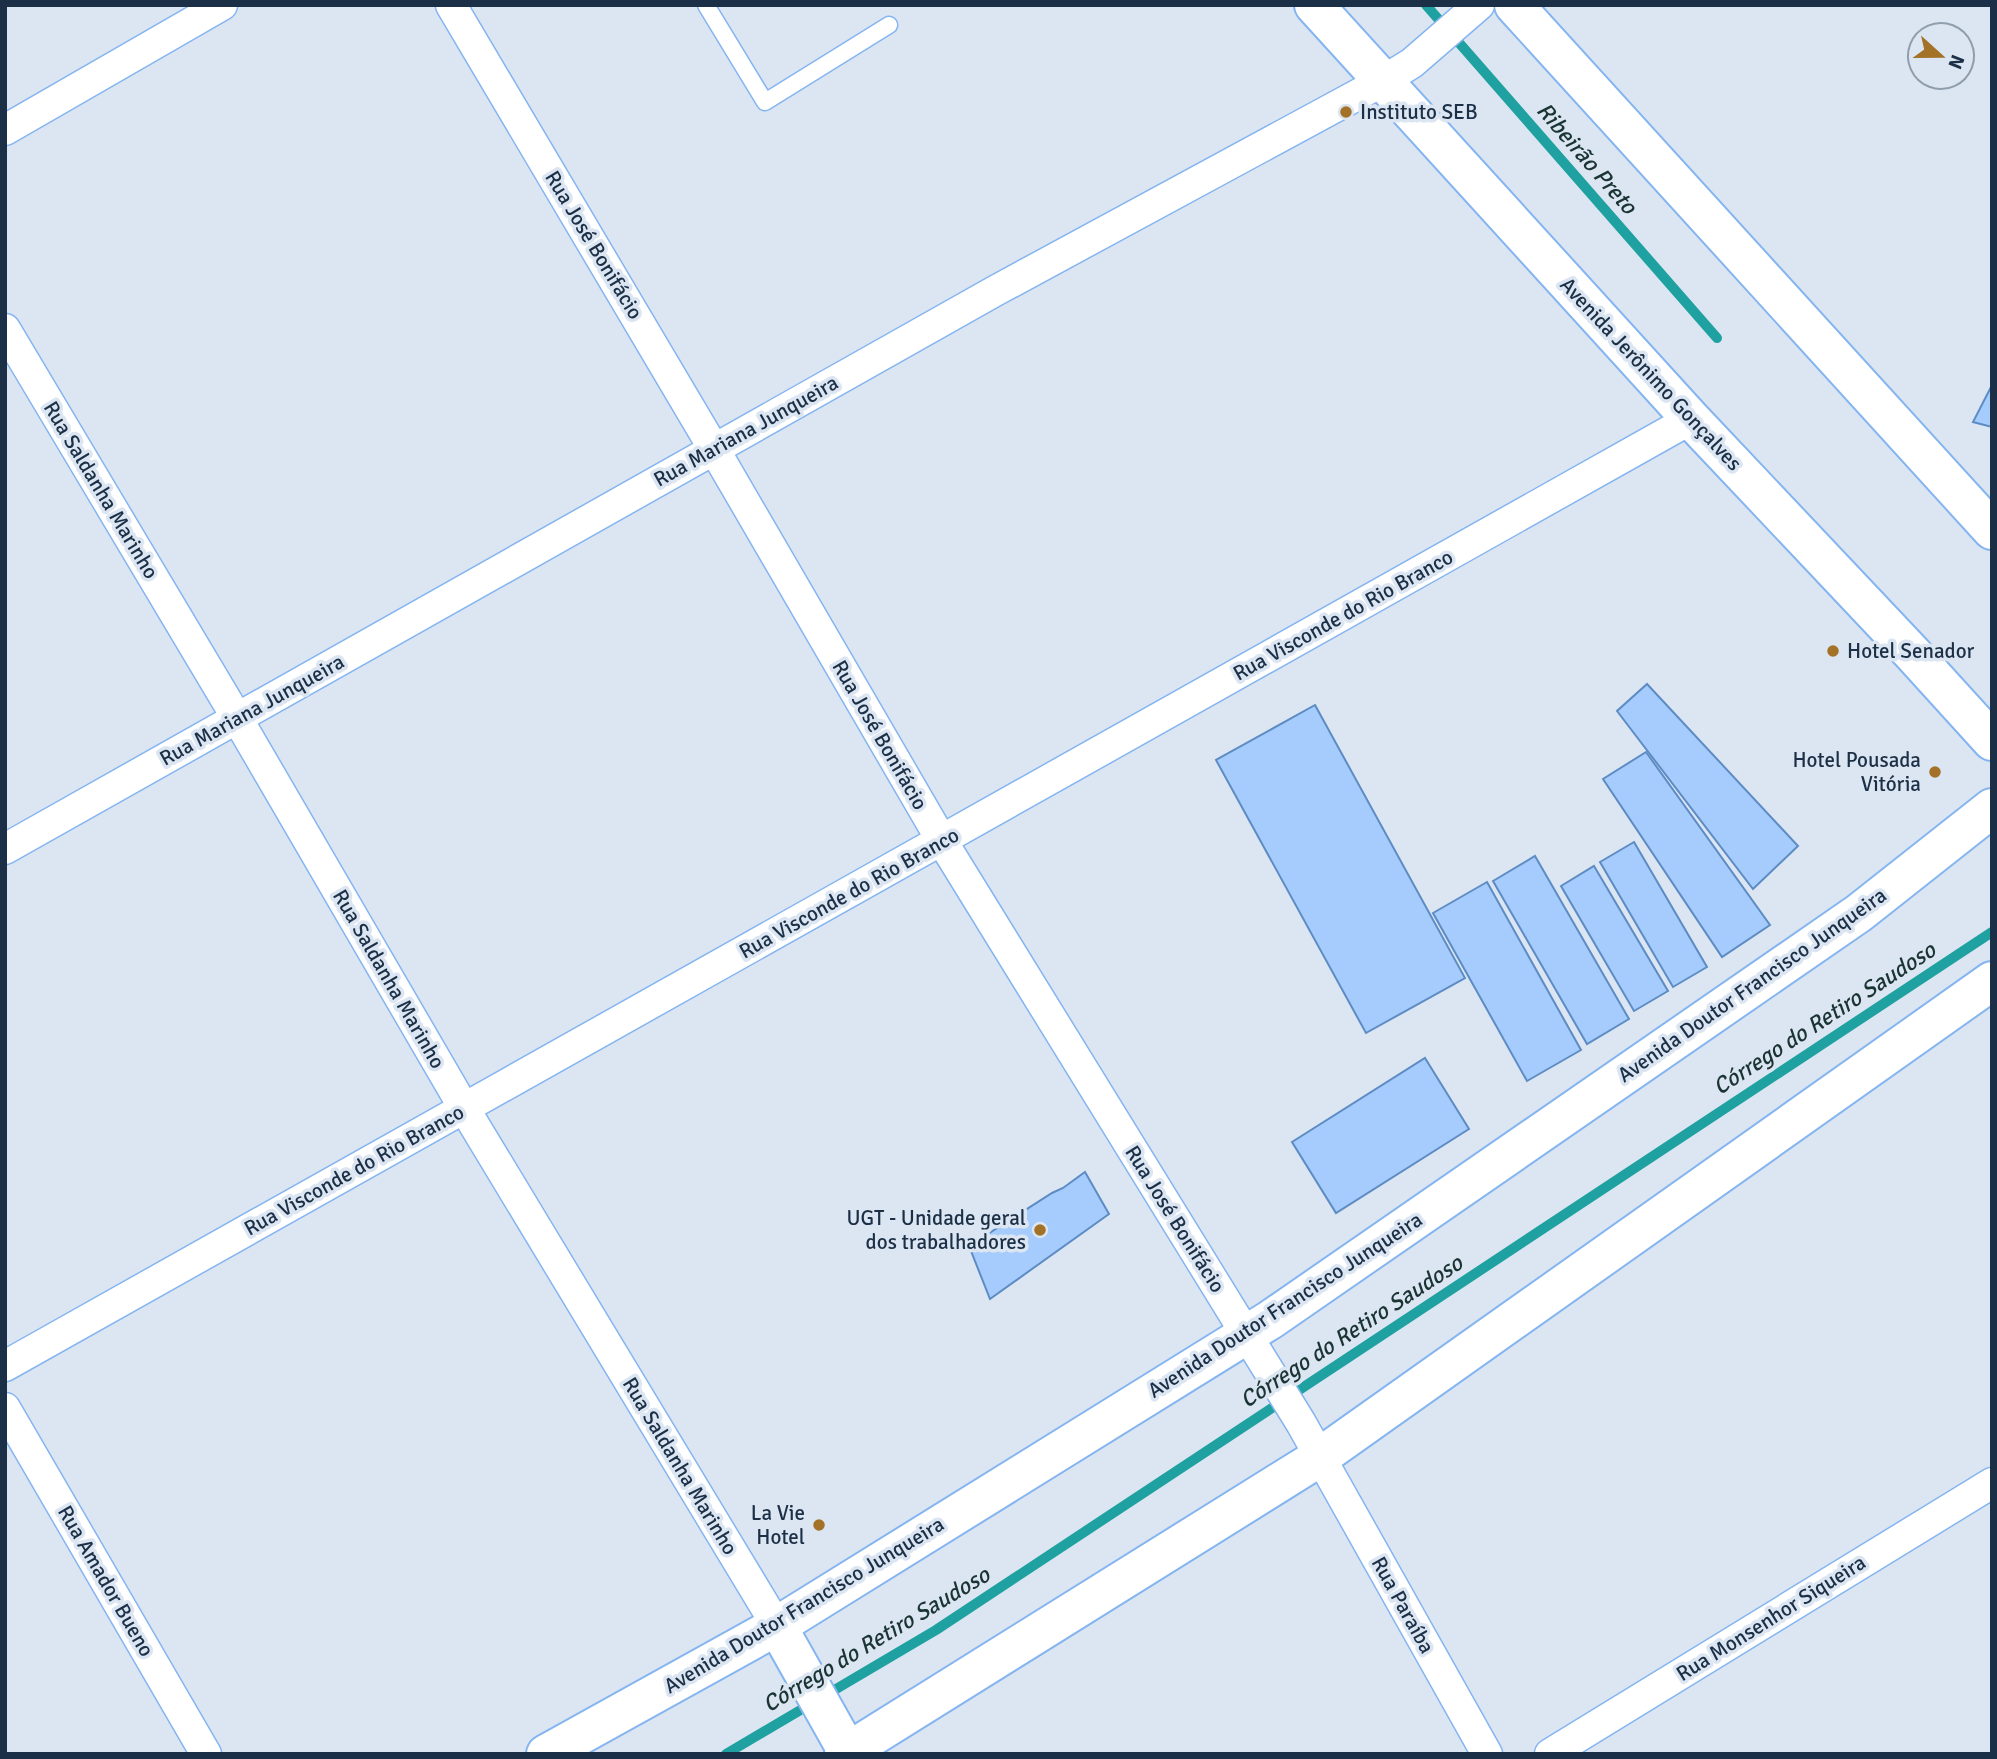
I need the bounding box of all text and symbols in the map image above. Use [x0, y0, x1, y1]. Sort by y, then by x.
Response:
north arrow [1906, 21, 1976, 91]
text: N [1942, 51, 1970, 72]
water label: Ribeirão Preto [1530, 96, 1644, 221]
place label: Instituto SEB [1360, 99, 1478, 125]
marker: Instituto SEB [1338, 104, 1354, 120]
street label: Rua José Bonifácio [539, 166, 649, 324]
street label: Avenida Jerônimo Gonçalves [1555, 272, 1747, 476]
street label: Rua Mariana Junqueira [649, 369, 843, 493]
street label: Rua Saldanha Marinho [38, 397, 164, 583]
street label: Rua Visconde do Rio Branco [1228, 544, 1458, 686]
place label: Hotel Senador [1847, 638, 1975, 664]
marker: Hotel Senador [1825, 643, 1841, 659]
street label: Rua Mariana Junqueira [155, 648, 349, 772]
street label: Rua José Bonifácio [827, 656, 933, 814]
place label: Hotel Pousada Vitória [1792, 747, 1921, 797]
marker: Hotel Pousada Vitória [1927, 764, 1943, 780]
street label: Rua Visconde do Rio Branco [734, 822, 964, 964]
street label: Avenida Doutor Francisco Junqueira [1613, 882, 1891, 1088]
street label: Rua Saldanha Marinho [327, 885, 451, 1073]
water label: Córrego do Retiro Saudoso [1707, 935, 1942, 1101]
street label: Rua Visconde do Rio Branco [239, 1099, 469, 1241]
street label: Rua José Bonifácio [1119, 1141, 1231, 1297]
place label: UGT - Unidade geral dos trabalhadores [847, 1205, 1026, 1255]
street label: Avenida Doutor Francisco Junqueira [1143, 1206, 1427, 1404]
marker: UGT - Unidade geral dos trabalhadores [1032, 1222, 1048, 1238]
water label: Córrego do Retiro Saudoso [1234, 1248, 1469, 1414]
street label: Rua Saldanha Marinho [617, 1373, 743, 1559]
place label: La Vie Hotel [751, 1500, 805, 1550]
street label: Rua Amador Bueno [52, 1501, 160, 1661]
street label: Avenida Doutor Francisco Junqueira [659, 1511, 949, 1699]
marker: La Vie Hotel [811, 1517, 827, 1533]
street label: Rua Monsenhor Siqueira [1671, 1549, 1871, 1687]
street label: Rua Paraíba [1366, 1552, 1440, 1658]
water label: Córrego do Retiro Saudoso [757, 1560, 996, 1719]

